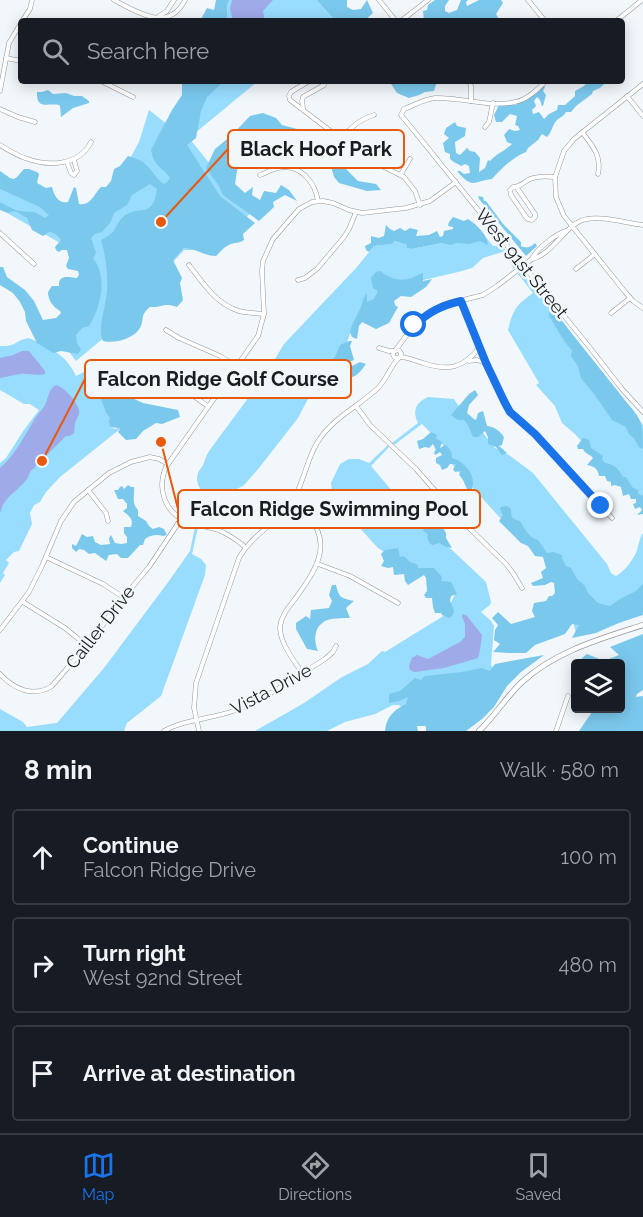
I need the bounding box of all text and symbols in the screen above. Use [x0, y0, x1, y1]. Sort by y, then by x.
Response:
search box [18, 18, 625, 84]
icon: search [39, 35, 72, 68]
text: Search here [87, 38, 209, 64]
callout: Black Hoof Park [228, 130, 404, 168]
text: Black Hoof Park [240, 137, 393, 161]
street label: West 91st Street [471, 204, 573, 322]
route start [400, 311, 426, 337]
callout: Falcon Ridge Golf Course [85, 360, 351, 398]
text: Falcon Ridge Golf Course [97, 367, 339, 391]
callout: Falcon Ridge Swimming Pool [178, 490, 480, 528]
route end [587, 492, 613, 518]
text: Falcon Ridge Swimming Pool [190, 497, 469, 521]
street label: Cailler Drive [61, 581, 139, 673]
street label: Vista Drive [227, 659, 315, 719]
map controls [571, 659, 625, 713]
button: layers [571, 659, 625, 713]
text: 8 min [24, 755, 92, 785]
text: Walk · 580 m [500, 758, 619, 782]
text: Continue [83, 832, 179, 858]
icon: ahead [26, 841, 59, 874]
text: 100 m [560, 845, 617, 869]
text: Falcon Ridge Drive [83, 858, 256, 882]
text: Turn right [83, 940, 186, 966]
icon: right [26, 949, 59, 982]
text: 480 m [559, 953, 617, 977]
text: West 92nd Street [83, 966, 243, 990]
icon: arrive [26, 1057, 59, 1090]
text: Arrive at destination [83, 1060, 296, 1086]
tab: Map [82, 1149, 115, 1204]
tab: Directions [278, 1149, 352, 1204]
tab: Saved [515, 1149, 561, 1204]

